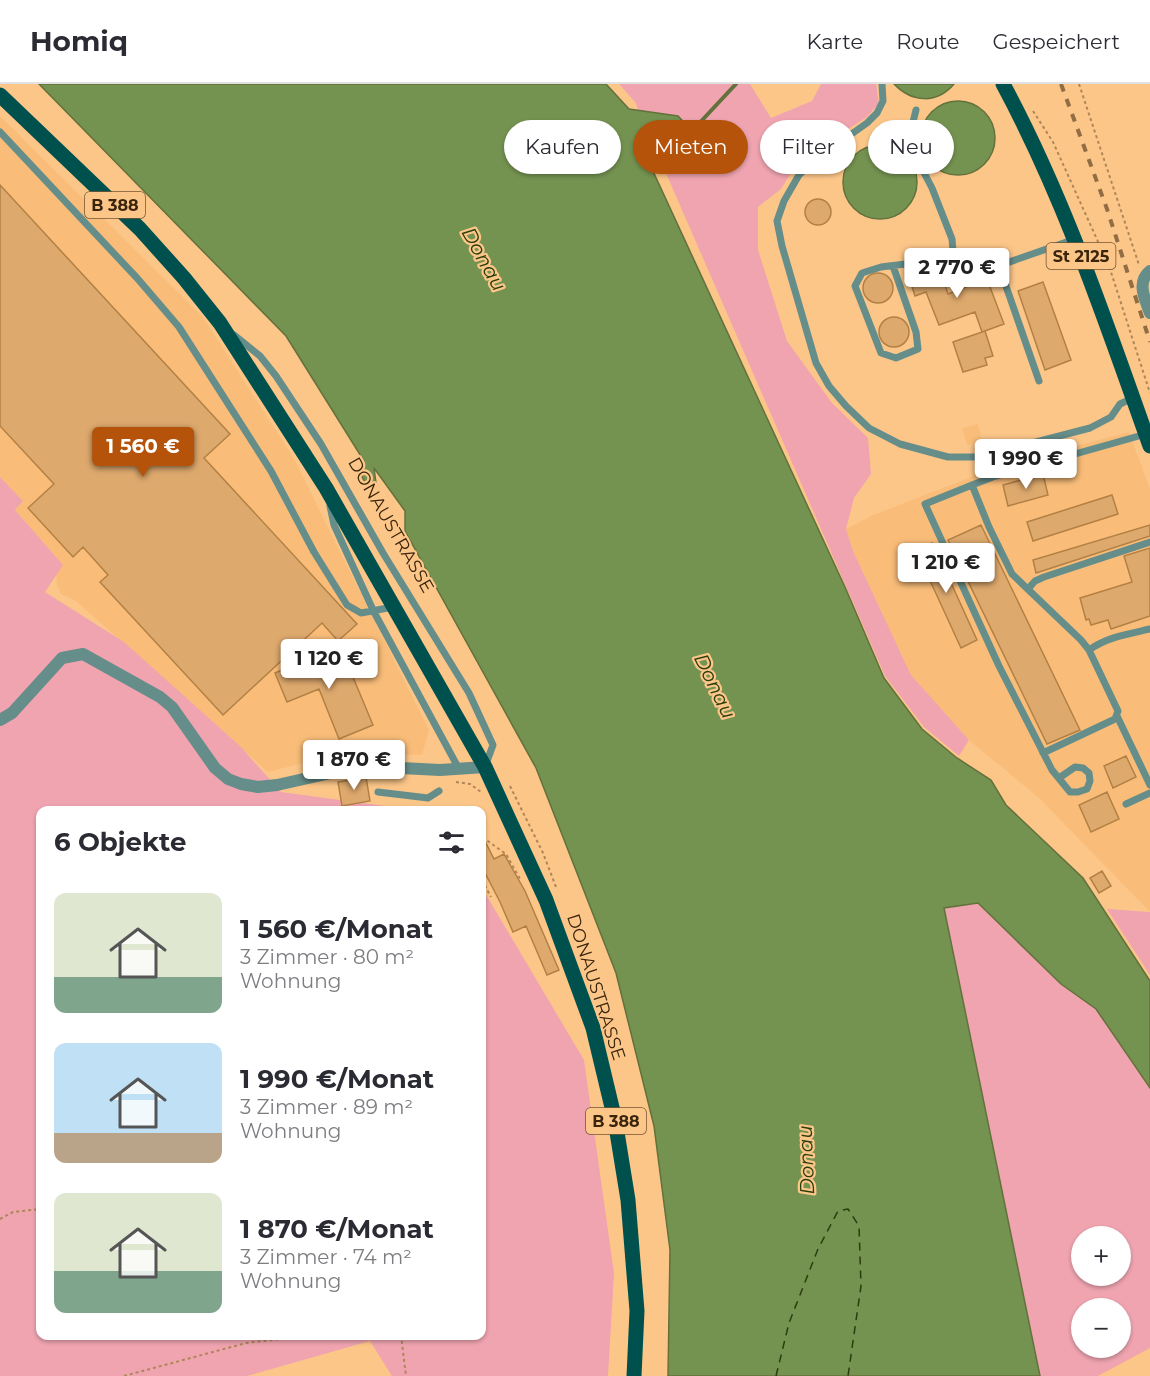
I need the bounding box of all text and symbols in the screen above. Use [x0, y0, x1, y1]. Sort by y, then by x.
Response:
text: Homiq [30, 24, 128, 58]
text: Karte [807, 29, 863, 54]
text: Route [896, 29, 959, 54]
text: Gespeichert [992, 29, 1120, 54]
chip: Kaufen [504, 120, 621, 174]
chip: Mieten [633, 120, 748, 174]
chip: Filter [760, 120, 856, 174]
chip: Neu [868, 120, 954, 174]
road number: B 388 [85, 192, 145, 218]
water label: Donau [457, 223, 511, 295]
road number: St 2125 [1046, 243, 1116, 269]
pin: 2 770 € [902, 248, 1012, 299]
text: 2 770 € [918, 255, 996, 279]
pin: 1 560 € [88, 427, 198, 478]
text: 1 560 € [106, 434, 180, 458]
pin: 1 990 € [971, 439, 1081, 490]
text: 1 990 € [989, 446, 1063, 470]
street label: DONAUSTRASSE [343, 453, 439, 597]
pin: 1 210 € [891, 543, 1001, 594]
text: 1 210 € [912, 550, 980, 574]
pin: 1 120 € [274, 639, 384, 690]
text: 1 120 € [295, 646, 363, 670]
water label: Donau [689, 649, 741, 723]
pin: 1 870 € [299, 740, 409, 791]
text: 1 870 € [317, 747, 391, 771]
text: 6 Objekte [54, 826, 186, 858]
icon: filters [435, 826, 468, 859]
street label: DONAUSTRASSE [562, 911, 630, 1063]
text: 1 560 €/Monat [240, 913, 433, 945]
icon: home [102, 917, 174, 989]
text: 3 Zimmer · 80 m² [240, 945, 414, 969]
text: Wohnung [240, 969, 341, 993]
text: 1 990 €/Monat [240, 1063, 434, 1095]
icon: home [102, 1067, 174, 1139]
text: 3 Zimmer · 89 m² [240, 1095, 413, 1119]
road number: B 388 [586, 1108, 646, 1134]
text: Wohnung [240, 1119, 341, 1143]
water label: Donau [793, 1125, 819, 1195]
text: 1 870 €/Monat [240, 1213, 434, 1245]
icon: home [102, 1217, 174, 1289]
map controls [1071, 1226, 1131, 1358]
button: + [1071, 1226, 1131, 1286]
text: 3 Zimmer · 74 m² [240, 1245, 412, 1269]
text: Wohnung [240, 1269, 341, 1293]
button: − [1071, 1298, 1131, 1358]

